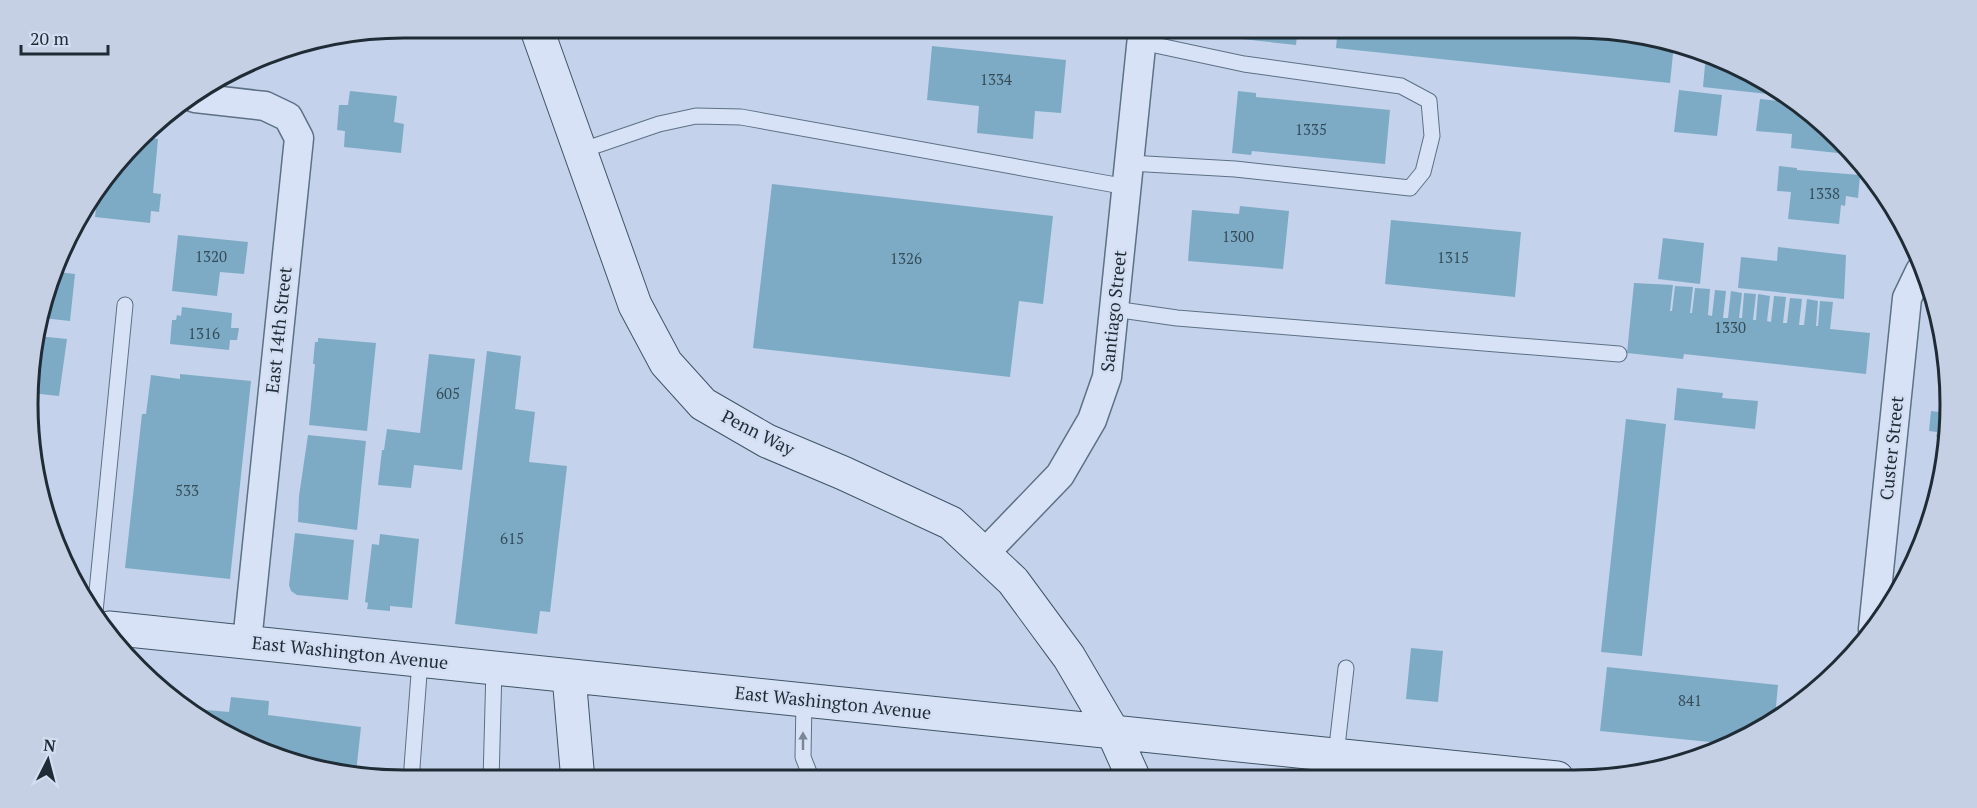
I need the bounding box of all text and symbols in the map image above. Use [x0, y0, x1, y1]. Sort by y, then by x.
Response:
scale bar [21, 18, 108, 56]
text: 20 m [30, 26, 70, 50]
house number: 1334 [980, 69, 1012, 89]
house number: 1335 [1295, 119, 1327, 139]
house number: 1338 [1808, 183, 1840, 203]
house number: 1300 [1222, 226, 1254, 246]
house number: 1320 [195, 246, 227, 266]
house number: 1315 [1437, 247, 1469, 267]
house number: 1326 [890, 248, 922, 268]
street label: Santiago Street [1095, 248, 1131, 373]
street label: East 14th Street [259, 265, 297, 394]
house number: 1330 [1714, 317, 1746, 337]
house number: 1316 [188, 323, 220, 343]
house number: 605 [436, 383, 460, 403]
street label: Custer Street [1874, 394, 1908, 501]
street label: Penn Way [718, 404, 800, 461]
house number: 533 [175, 480, 199, 500]
house number: 615 [500, 528, 524, 548]
street label: East Washington Avenue [251, 630, 450, 674]
street label: East Washington Avenue [734, 680, 933, 724]
house number: 841 [1678, 690, 1702, 710]
north arrow [18, 730, 78, 790]
one-way arrow [798, 731, 808, 750]
text: N [42, 734, 57, 757]

